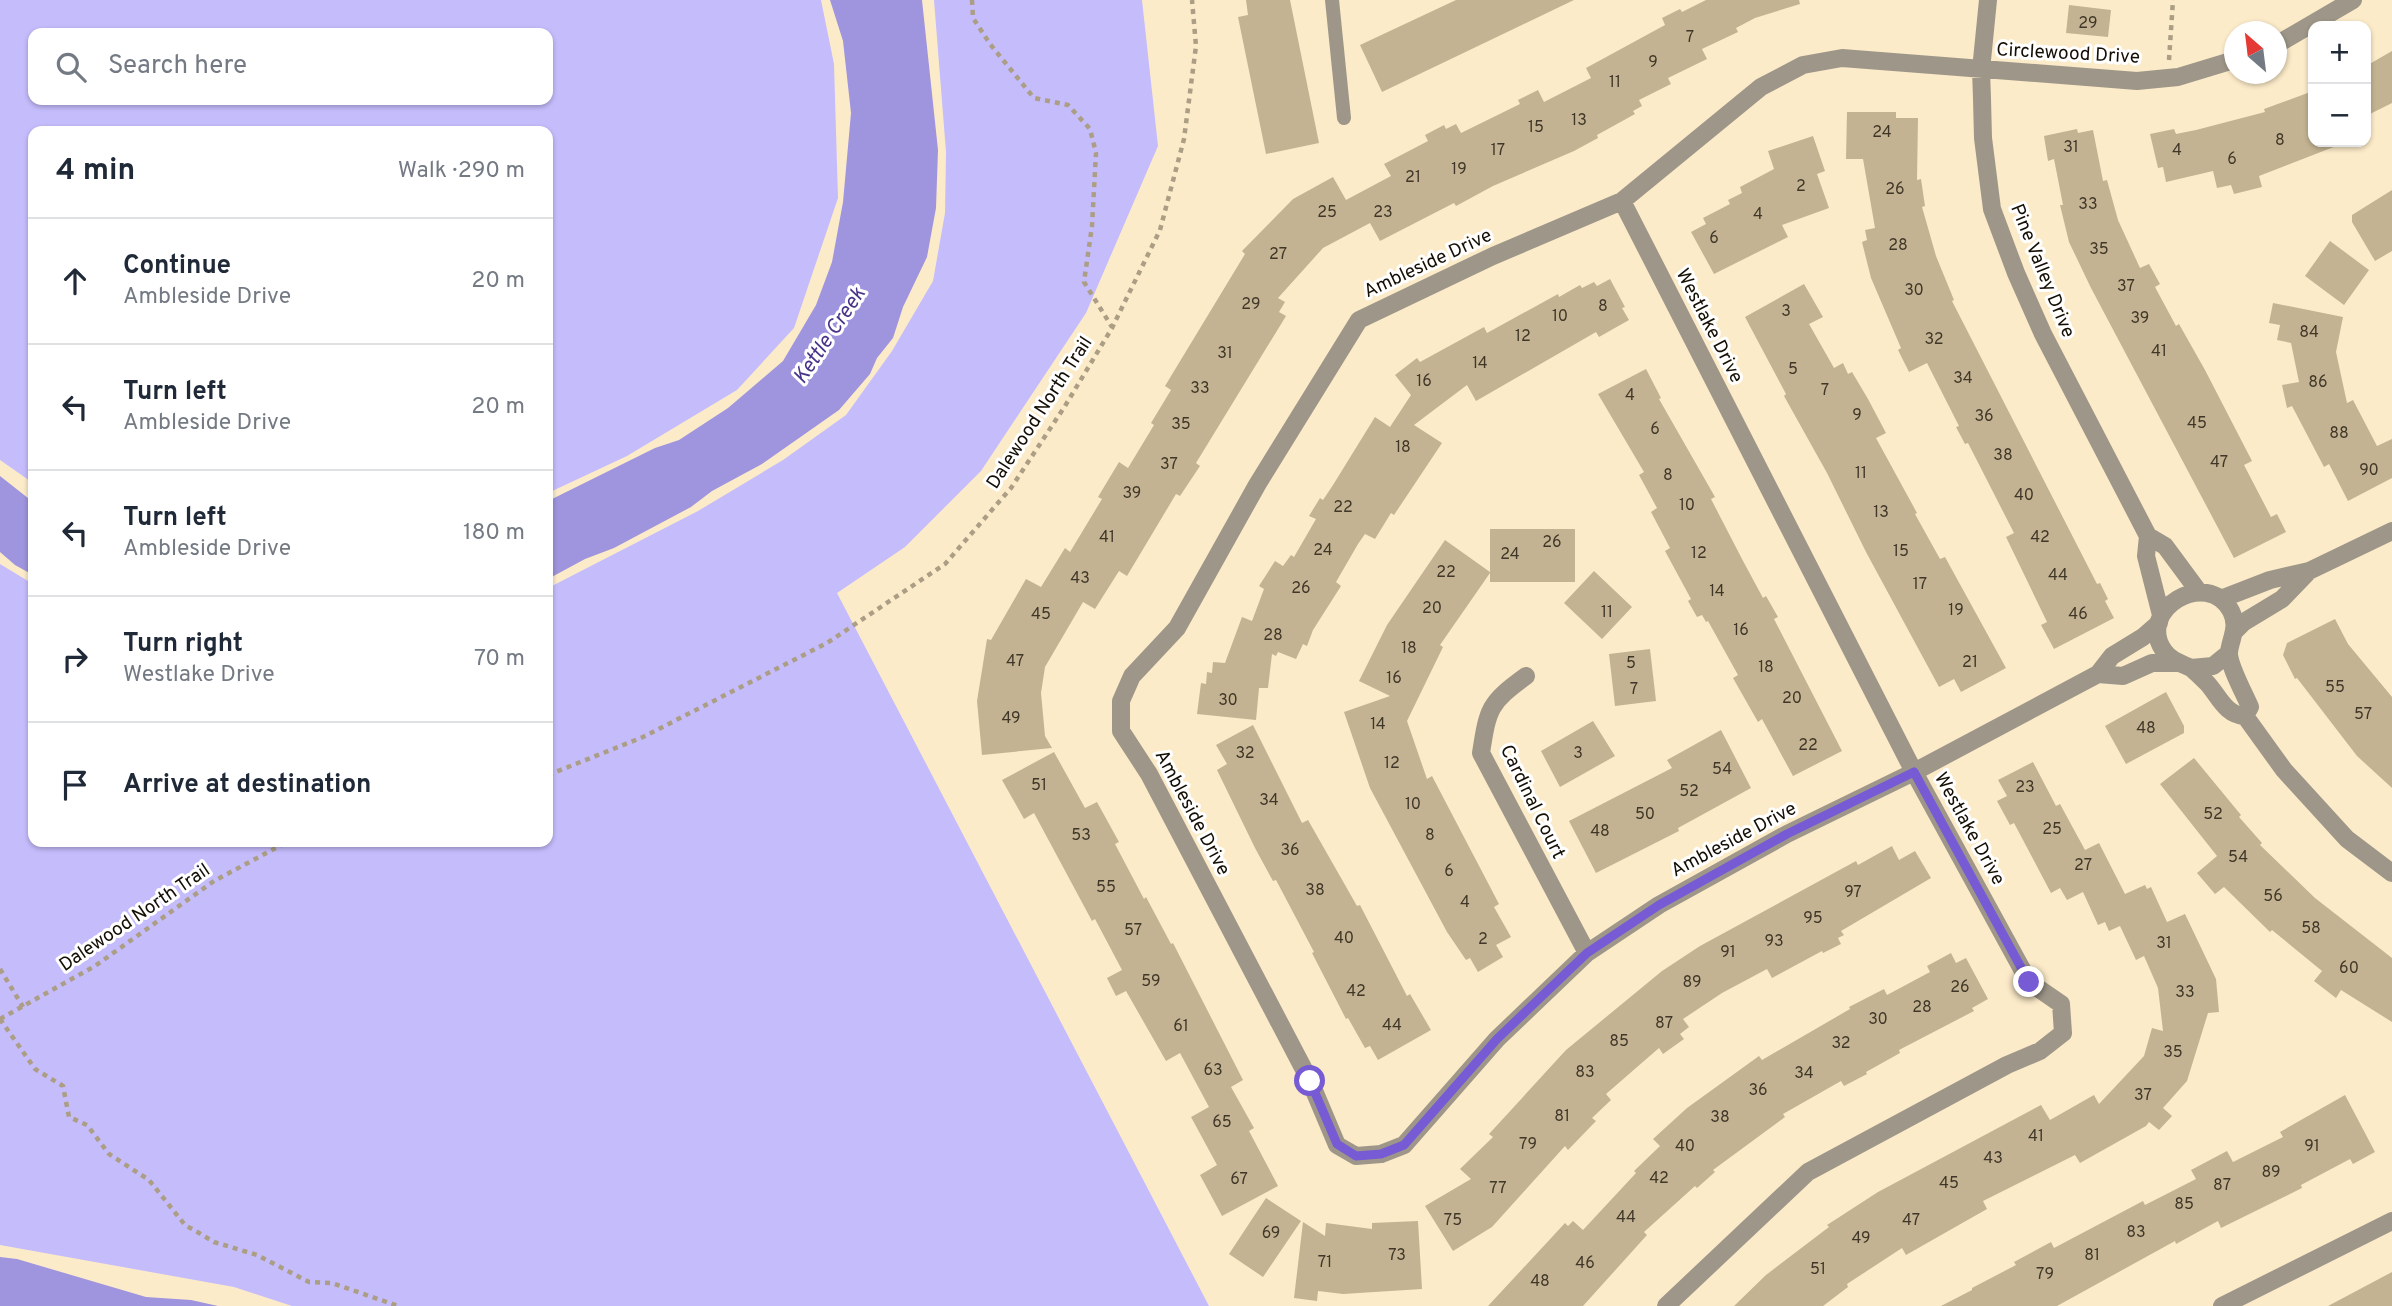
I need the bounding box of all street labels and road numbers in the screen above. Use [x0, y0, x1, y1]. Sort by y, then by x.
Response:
street label: Circlewood Drive [1996, 38, 2140, 70]
street label: Pine Valley Drive [2004, 201, 2080, 341]
street label: Ambleside Drive [1360, 224, 1496, 304]
street label: Westlake Drive [1670, 265, 1748, 387]
street label: Dalewood North Trail [982, 332, 1098, 494]
street label: Cardinal Court [1494, 741, 1570, 863]
street label: Ambleside Drive [1149, 746, 1235, 880]
street label: Westlake Drive [1928, 768, 2010, 890]
street label: Ambleside Drive [1667, 797, 1801, 883]
street label: Dalewood North Trail [55, 859, 215, 977]

